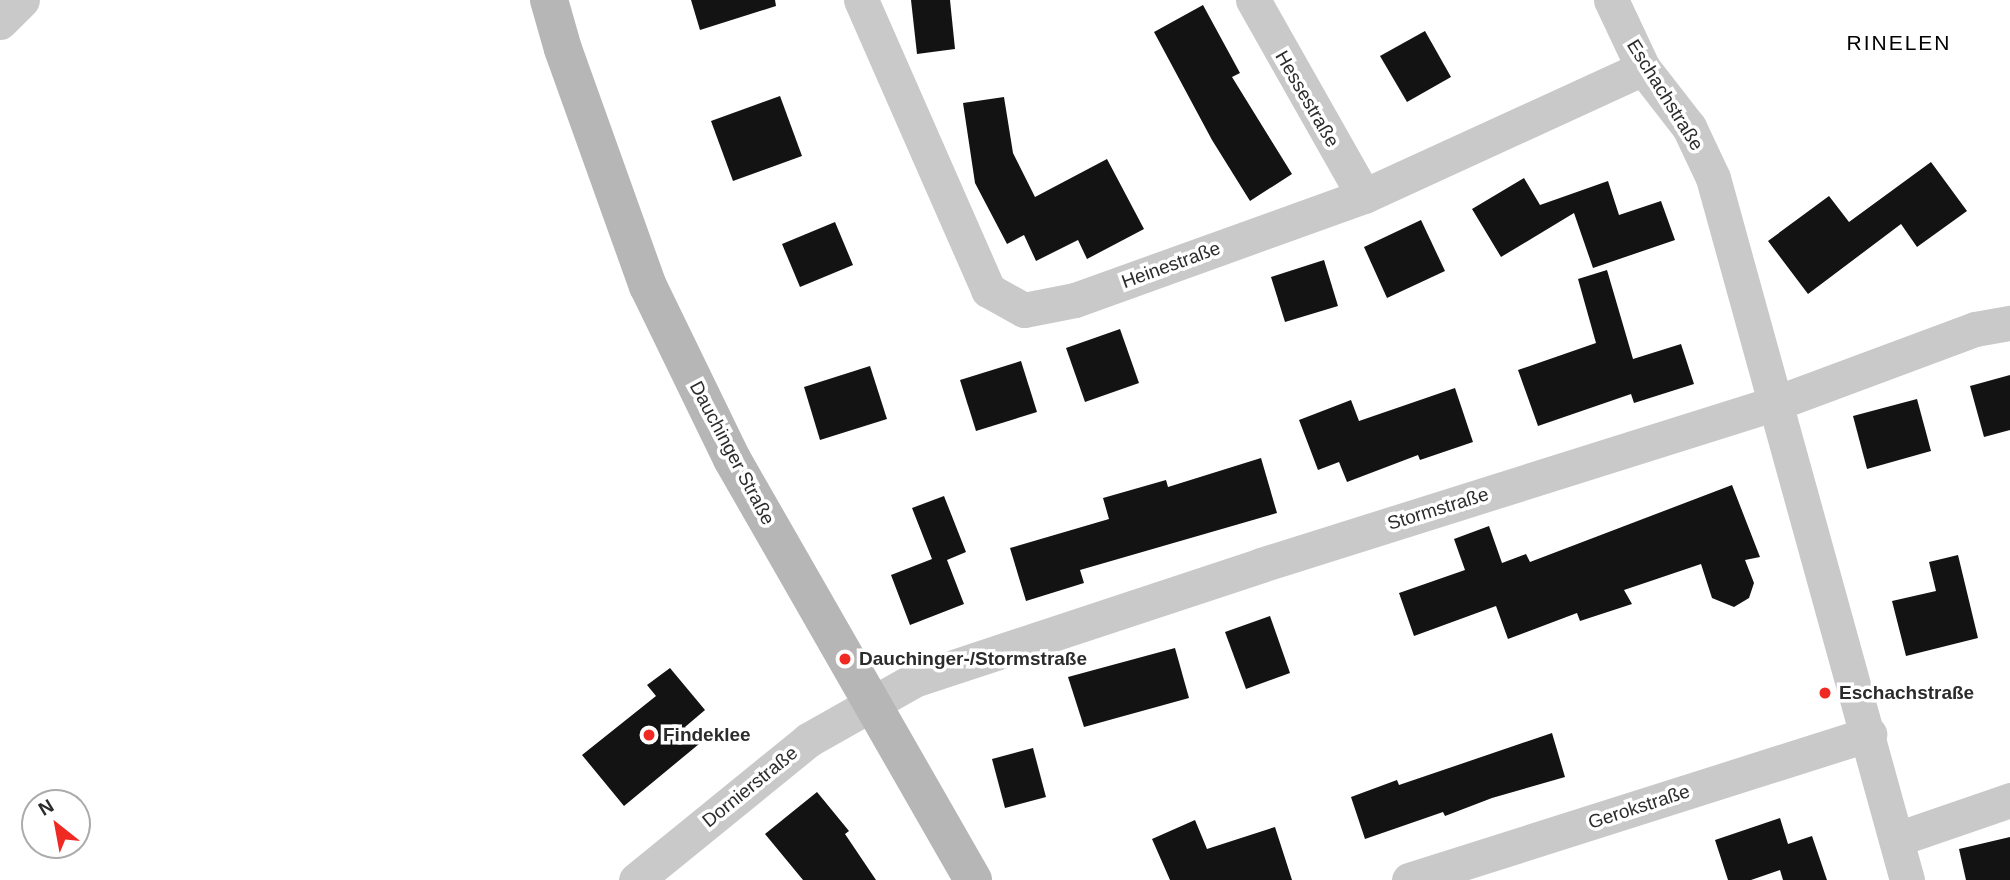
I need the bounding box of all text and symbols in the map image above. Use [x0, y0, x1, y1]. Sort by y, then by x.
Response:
district label: RINELEN [1847, 30, 1951, 56]
street label: Eschachstraße [1622, 35, 1708, 155]
street label: Hessestraße [1270, 47, 1344, 151]
street label: Heinestraße [1118, 237, 1224, 293]
street label: Dauchinger Straße [685, 377, 779, 529]
street label: Stormstraße [1385, 483, 1491, 535]
place label: Dauchinger-/Stormstraße [859, 648, 1087, 670]
marker: Dauchinger-/Stormstraße [837, 651, 853, 667]
place label: Eschachstraße [1839, 682, 1974, 704]
marker: Eschachstraße [1817, 685, 1833, 701]
place label: Findeklee [663, 724, 751, 746]
marker: Findeklee [641, 727, 657, 743]
street label: Dornierstraße [698, 742, 802, 832]
street label: Gerokstraße [1585, 780, 1693, 834]
north arrow [21, 789, 91, 859]
text: N [35, 795, 57, 820]

